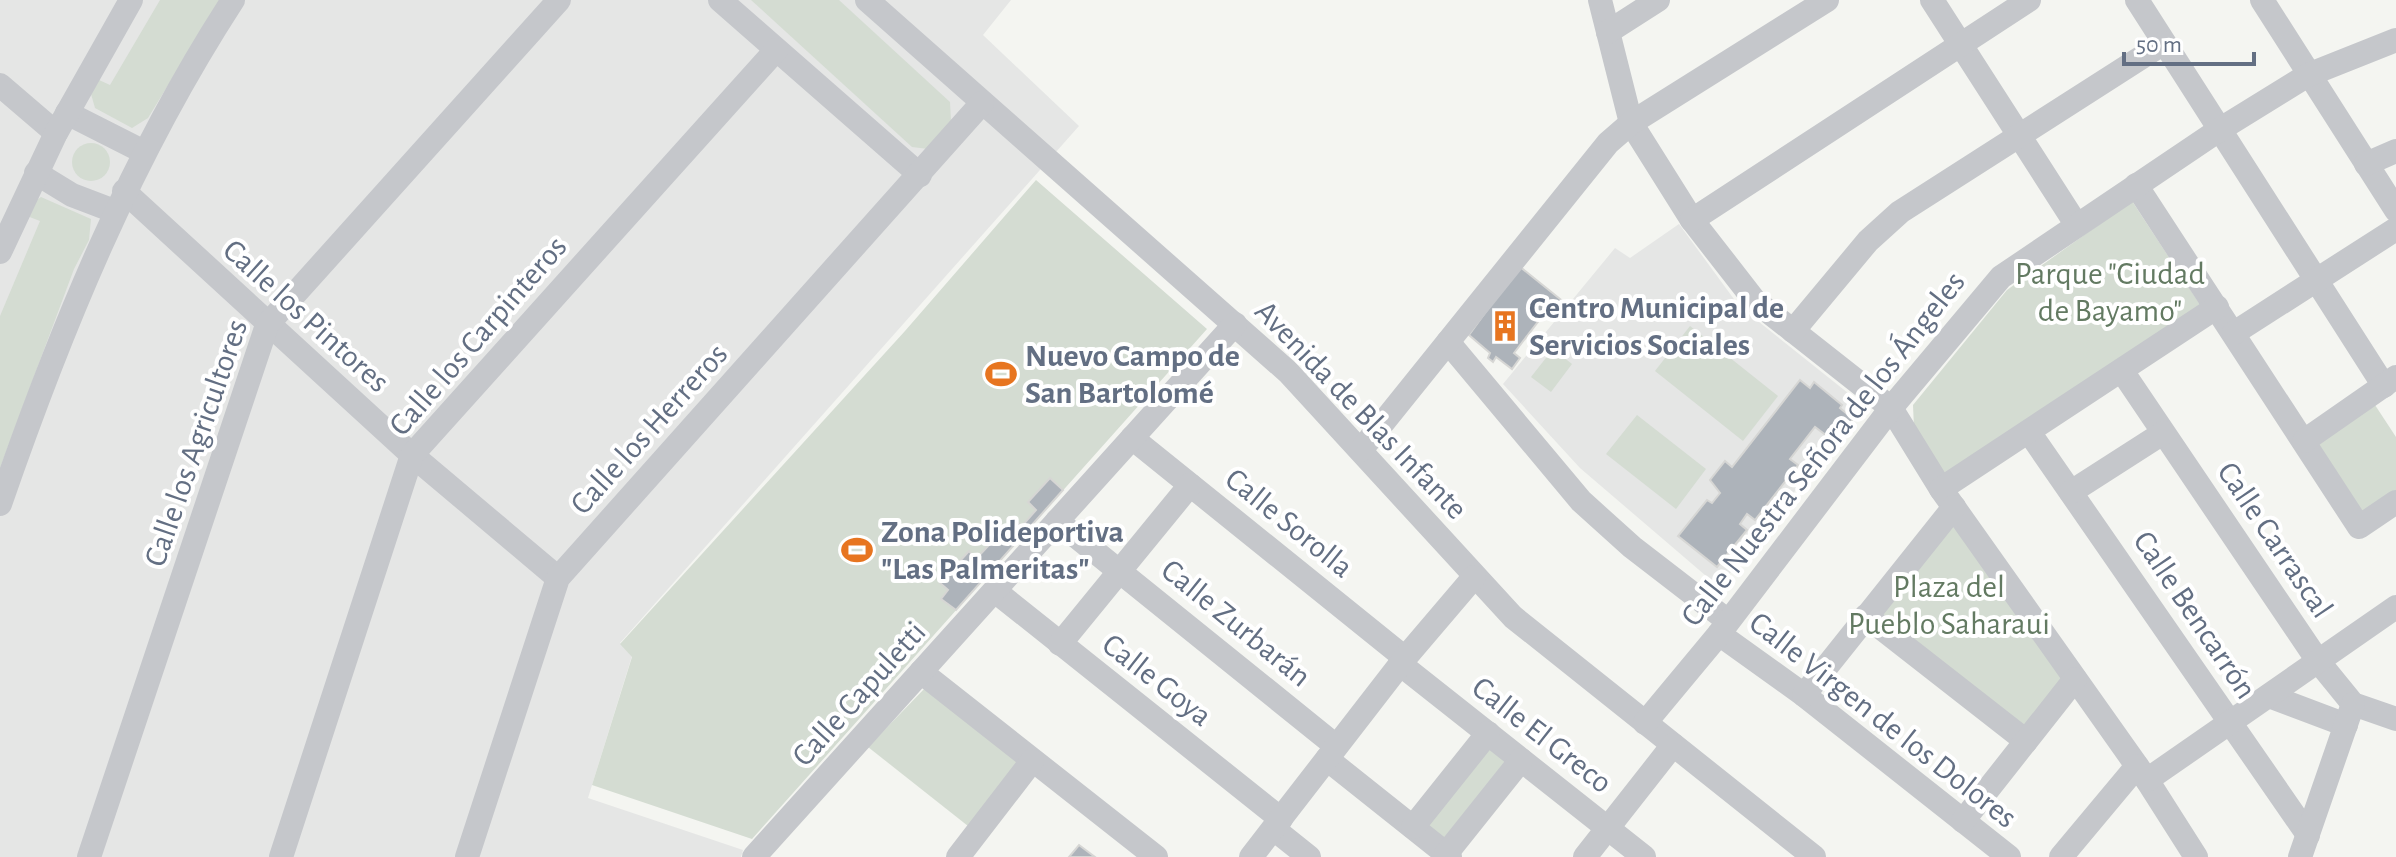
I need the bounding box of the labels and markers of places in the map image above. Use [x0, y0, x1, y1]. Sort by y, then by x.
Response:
place label: Centro Municipal de Servicios Sociales [1529, 292, 1784, 361]
building icon: Centro Municipal de Servicios Sociales [1488, 309, 1522, 343]
place label: Nuevo Campo de San Bartolomé [1025, 340, 1240, 409]
sports icon: Nuevo Campo de San Bartolomé [984, 357, 1018, 391]
place label: Zona Polideportiva "Las Palmeritas" [881, 516, 1124, 585]
sports icon: Zona Polideportiva "Las Palmeritas" [840, 533, 874, 567]

